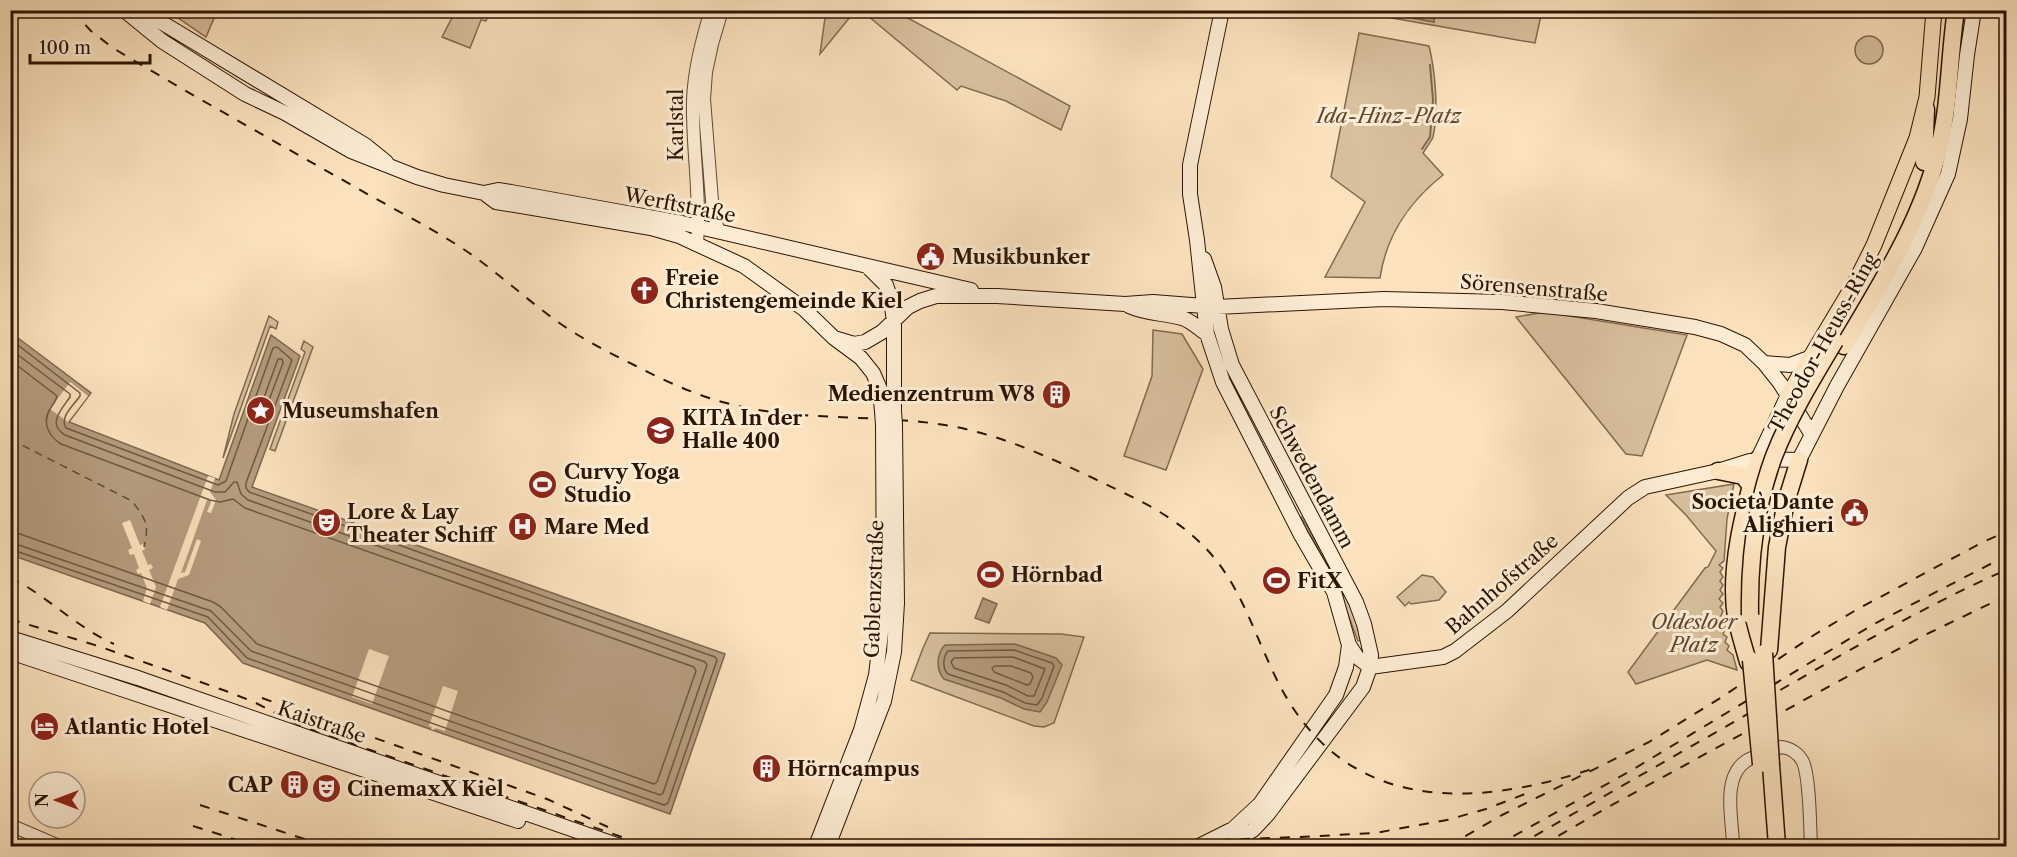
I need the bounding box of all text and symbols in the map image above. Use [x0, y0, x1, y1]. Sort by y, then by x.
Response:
scale bar [30, 27, 150, 65]
text: 100 m [39, 37, 91, 59]
street label: Karlstal [664, 89, 688, 161]
park label: Ida-Hinz-Platz [1315, 104, 1463, 128]
street label: Werftstraße [621, 182, 738, 228]
public building icon: Musikbunker [915, 241, 947, 273]
place label: Musikbunker [952, 245, 1090, 269]
street label: Theodor-Heuss-Ring [1763, 248, 1883, 437]
place label: Freie Christengemeinde Kiel [665, 266, 903, 313]
street label: Sörensenstraße [1459, 270, 1609, 306]
church icon: Freie Christengemeinde Kiel [628, 274, 660, 306]
building icon: Medienzentrum W8 [1040, 378, 1072, 410]
place label: Medienzentrum W8 [828, 382, 1035, 406]
place icon: Museumshafen [245, 395, 277, 427]
place label: Museumshafen [282, 399, 439, 423]
street label: Schwedendamm [1264, 402, 1360, 553]
place label: KITA In der Halle 400 [682, 406, 803, 453]
school or university icon: KITA In der Halle 400 [645, 414, 677, 446]
place label: Curvy Yoga Studio [564, 460, 680, 507]
sports icon: Curvy Yoga Studio [527, 468, 559, 500]
place label: Società Dante Alighieri [1692, 490, 1834, 537]
public building icon: Società Dante Alighieri [1839, 497, 1871, 529]
place label: Lore & Lay Theater Schiff [347, 500, 498, 547]
theatre icon: Lore & Lay Theater Schiff [310, 507, 342, 539]
hospital icon: Mare Med [507, 511, 539, 543]
place label: Mare Med [544, 515, 650, 539]
street label: Gablenzstraße [860, 519, 888, 659]
street label: Bahnhofstraße [1441, 529, 1563, 639]
sports icon: Hörnbad [974, 559, 1006, 591]
place label: Hörnbad [1011, 563, 1104, 587]
sports icon: FitX [1260, 565, 1292, 597]
place label: FitX [1297, 569, 1344, 593]
park label: Oldesloer Platz [1651, 610, 1739, 657]
street label: Kaistraße [275, 696, 369, 748]
hotel icon: Atlantic Hotel [28, 711, 60, 743]
place label: Atlantic Hotel [64, 715, 209, 739]
building icon: Hörncampus [750, 753, 782, 785]
place label: Hörncampus [787, 757, 919, 781]
building icon: CAP [278, 769, 310, 801]
north arrow [27, 770, 87, 830]
place label: CAP [228, 773, 273, 797]
theatre icon: CinemaxX Kiel [310, 773, 342, 805]
place label: CinemaxX Kiel [347, 777, 504, 801]
text: N [32, 793, 52, 807]

